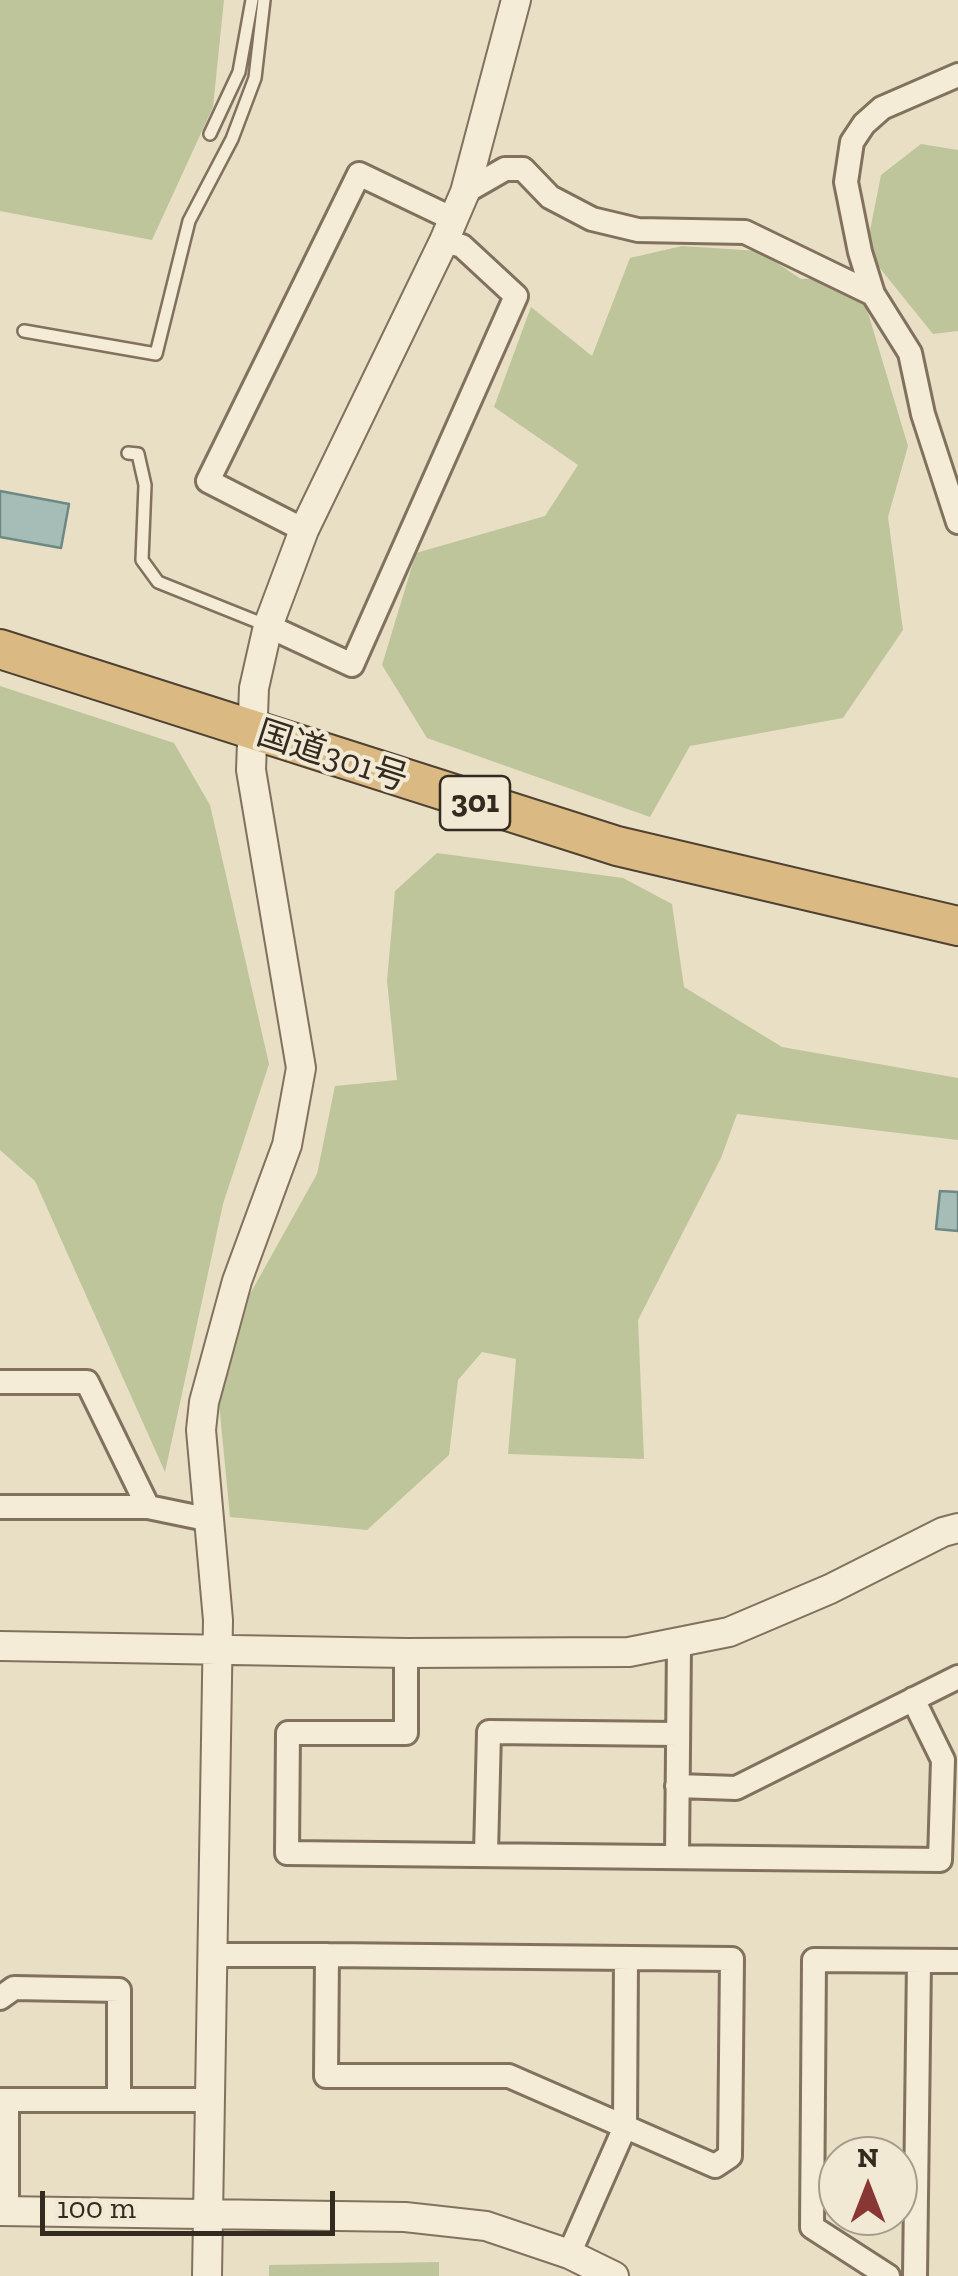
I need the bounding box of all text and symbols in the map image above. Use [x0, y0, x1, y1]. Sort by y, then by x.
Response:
street label: 国道301号 [251, 713, 413, 801]
road number: 301 [440, 776, 510, 830]
north arrow [818, 2136, 918, 2236]
text: N [857, 2141, 879, 2174]
scale bar [45, 2171, 340, 2233]
text: 100 m [57, 2190, 136, 2226]

